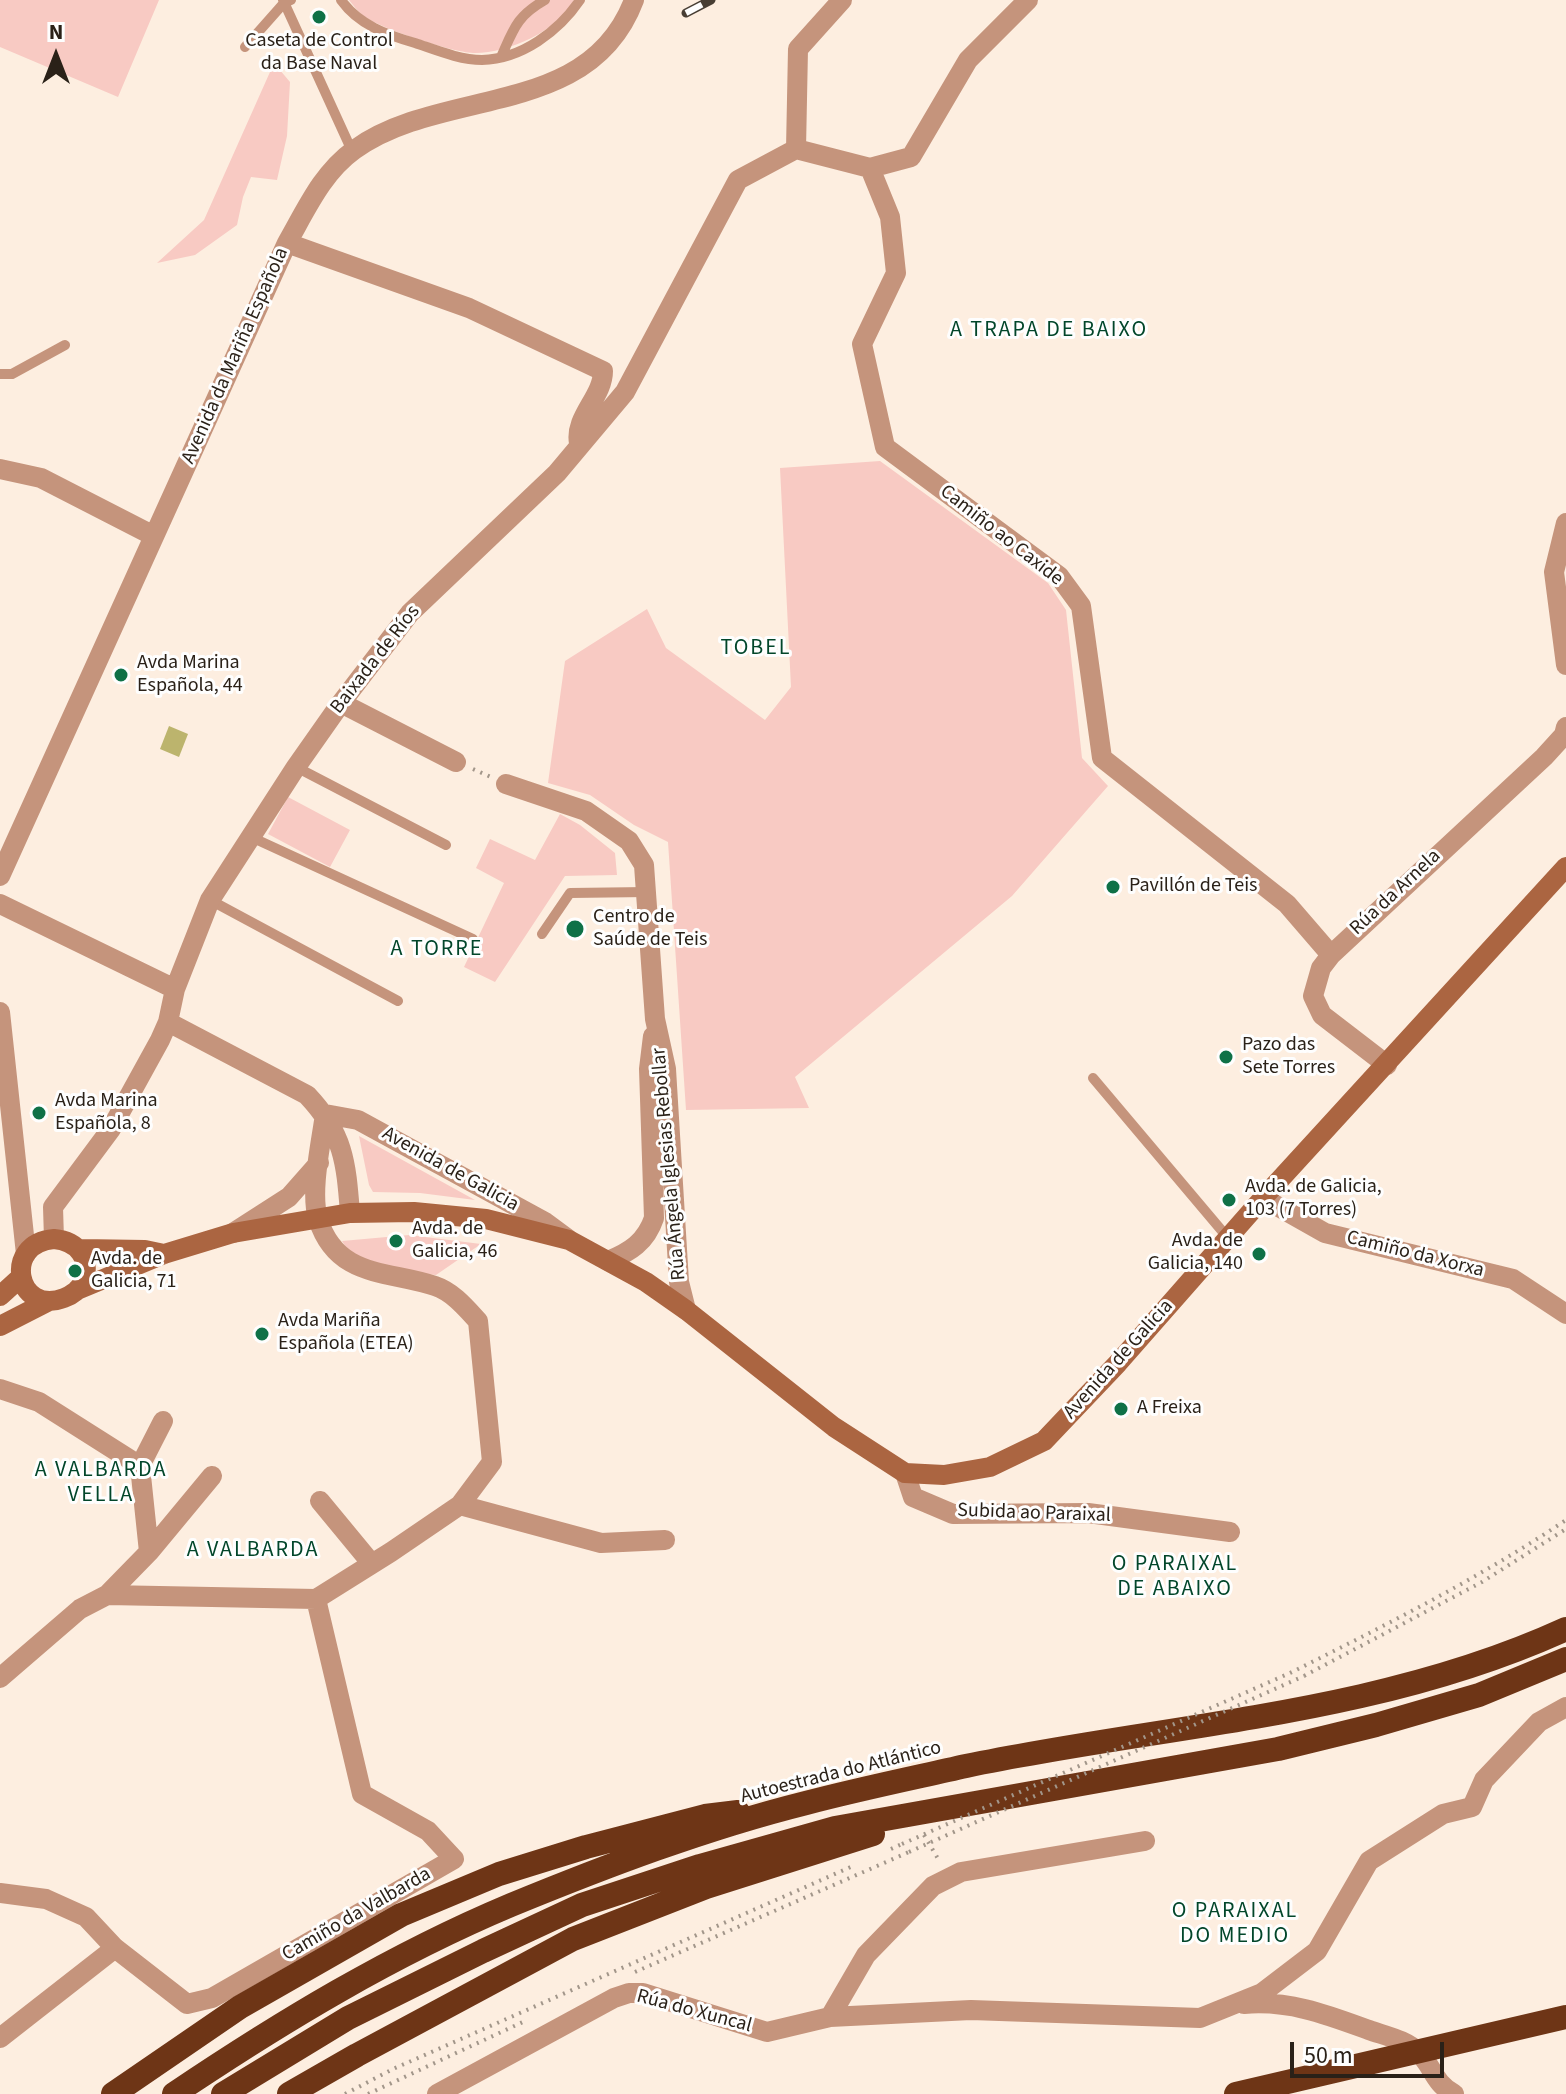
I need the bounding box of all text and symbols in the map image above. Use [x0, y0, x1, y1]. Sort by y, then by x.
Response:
marker: Caseta de Control da Base Naval [310, 8, 328, 26]
north arrow [16, 16, 96, 96]
text: N [49, 16, 63, 48]
place label: Caseta de Control da Base Naval [245, 30, 393, 77]
street label: Avenida da Mariña Española [177, 244, 295, 468]
district label: A TRAPA DE BAIXO [950, 318, 1148, 344]
street label: Camiño ao Caxide [934, 480, 1068, 592]
street label: Baixada de Ríos [326, 601, 426, 719]
district label: TOBEL [720, 636, 792, 662]
place label: Avda Marina Española, 44 [137, 652, 243, 699]
marker: Avda Marina Española, 44 [112, 666, 130, 684]
street label: Rúa da Arnela [1346, 845, 1446, 941]
place label: Pavillón de Teis [1129, 875, 1257, 899]
marker: Pavillón de Teis [1104, 878, 1122, 896]
place label: Centro de Saúde de Teis [593, 906, 707, 953]
marker: Centro de Saúde de Teis [564, 918, 586, 940]
district label: A TORRE [391, 937, 483, 963]
place label: Pazo das Sete Torres [1242, 1034, 1335, 1081]
street label: Rúa Ángela Iglesias Rebollar [648, 1047, 692, 1281]
marker: Pazo das Sete Torres [1217, 1048, 1235, 1066]
place label: Avda Marina Española, 8 [55, 1090, 158, 1137]
marker: Avda Marina Española, 8 [30, 1104, 48, 1122]
street label: Avenida de Galicia [377, 1123, 523, 1217]
place label: Avda. de Galicia, 103 (7 Torres) [1245, 1176, 1382, 1223]
marker: Avda. de Galicia, 103 (7 Torres) [1220, 1191, 1238, 1209]
place label: Avda. de Galicia, 46 [412, 1218, 497, 1265]
street label: Camiño da Xorxa [1344, 1226, 1486, 1284]
place label: Avda. de Galicia, 140 [1148, 1230, 1243, 1277]
marker: Avda. de Galicia, 46 [387, 1232, 405, 1250]
marker: Avda. de Galicia, 140 [1250, 1245, 1268, 1263]
place label: Avda. de Galicia, 71 [91, 1248, 176, 1295]
marker: Avda. de Galicia, 71 [66, 1262, 84, 1280]
street label: Avenida de Galicia [1059, 1295, 1179, 1425]
place label: Avda Mariña Española (ETEA) [278, 1310, 414, 1357]
marker: Avda Mariña Española (ETEA) [253, 1325, 271, 1343]
place label: A Freixa [1137, 1397, 1202, 1421]
marker: A Freixa [1112, 1400, 1130, 1418]
district label: A VALBARDA VELLA [35, 1458, 167, 1510]
street label: Subida ao Paraixal [957, 1499, 1111, 1529]
district label: A VALBARDA [187, 1538, 319, 1564]
district label: O PARAIXAL DE ABAIXO [1112, 1552, 1238, 1604]
street label: Autoestrada do Atlántico [738, 1736, 944, 1810]
street label: Camiño da Valbarda [278, 1863, 436, 1967]
district label: O PARAIXAL DO MEDIO [1172, 1899, 1298, 1950]
street label: Rúa do Xuncal [634, 1985, 754, 2039]
scale bar [1294, 2026, 1448, 2076]
text: 50 m [1304, 2038, 1353, 2073]

